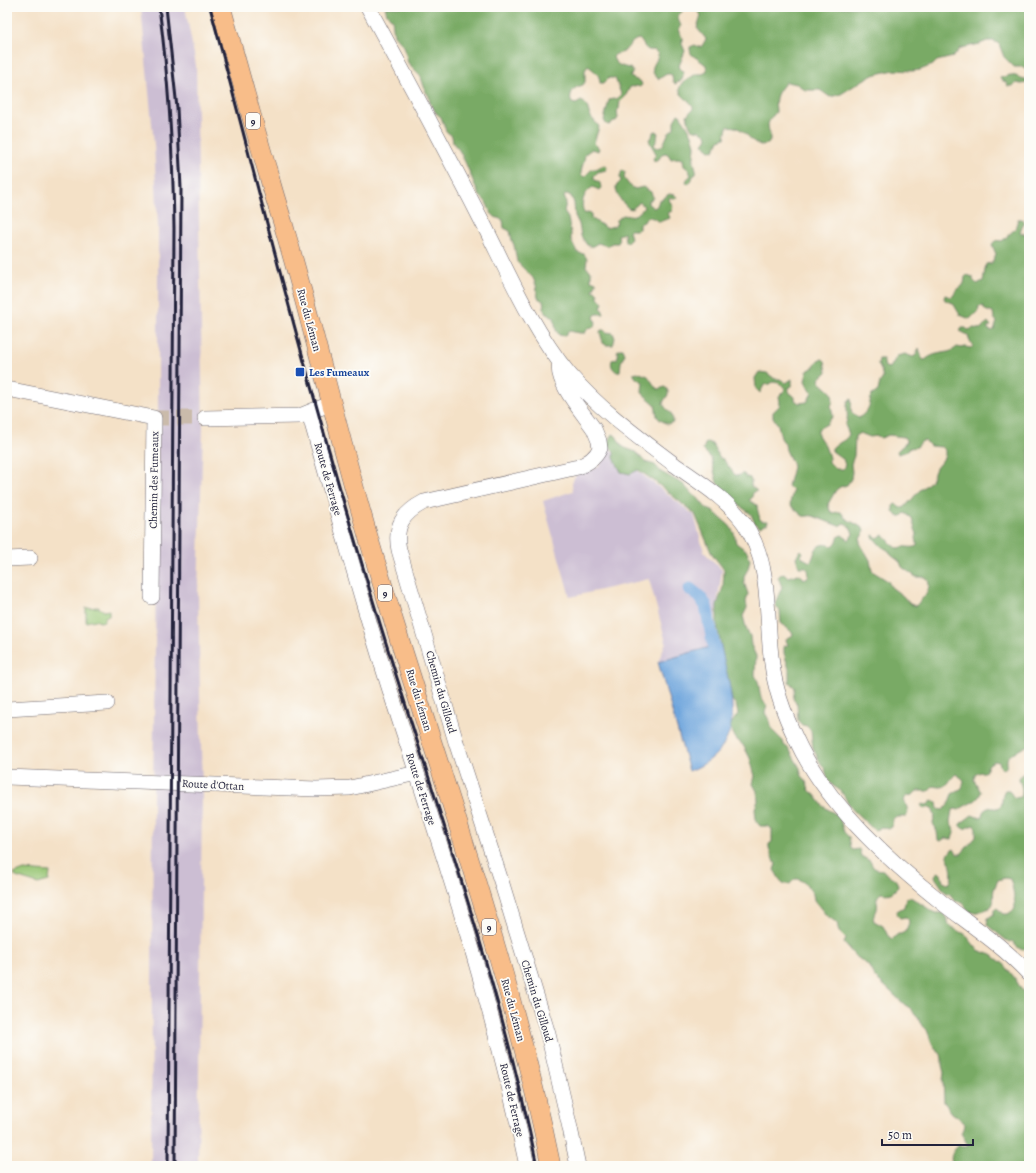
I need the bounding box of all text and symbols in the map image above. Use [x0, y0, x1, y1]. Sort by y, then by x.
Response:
road number: 9 [246, 113, 260, 129]
street label: Rue du Léman [293, 287, 325, 353]
place label: Les Fumeaux [309, 365, 370, 380]
marker: Les Fumeaux [294, 366, 306, 378]
street label: Chemin des Fumeaux [146, 430, 162, 529]
street label: Route de Ferrage [310, 441, 346, 517]
road number: 9 [378, 585, 392, 601]
street label: Chemin du Gilloud [422, 649, 460, 735]
street label: Rue du Léman [402, 667, 436, 733]
street label: Route de Ferrage [402, 751, 440, 827]
street label: Route d'Ottan [181, 776, 245, 794]
road number: 9 [482, 919, 496, 935]
street label: Chemin du Gilloud [517, 958, 557, 1044]
street label: Rue du Léman [497, 977, 529, 1043]
street label: Route de Ferrage [496, 1062, 528, 1139]
scale bar [882, 1121, 973, 1147]
text: 50 m [888, 1127, 912, 1143]

